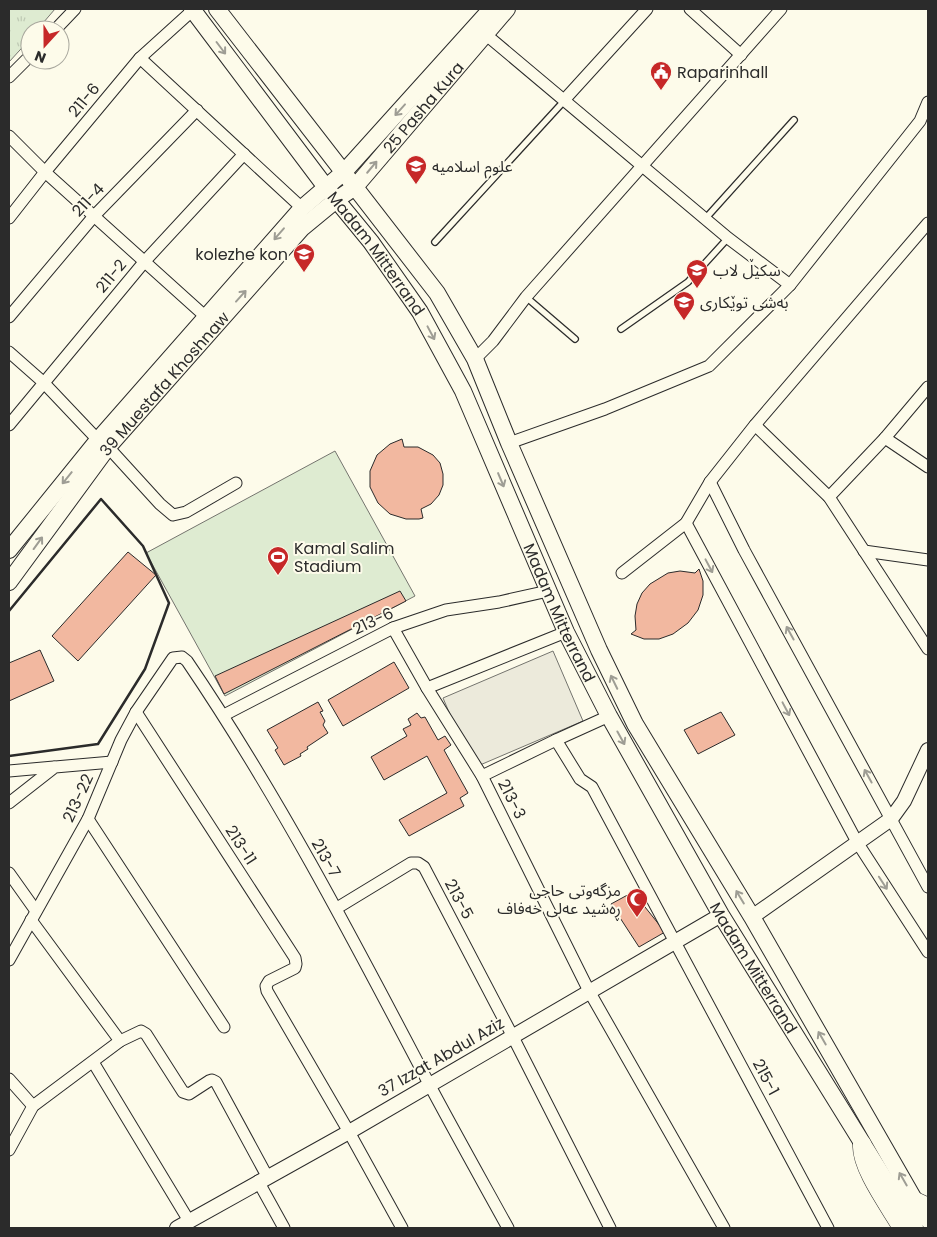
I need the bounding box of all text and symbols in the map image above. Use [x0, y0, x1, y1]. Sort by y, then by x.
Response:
north arrow [20, 20, 70, 70]
one-way arrow [216, 41, 227, 54]
text: N [32, 46, 49, 68]
street label: 25 Pasha Kura [377, 56, 469, 158]
public building icon: Raparinhall [649, 60, 673, 91]
place label: Raparinhall [677, 61, 768, 84]
street label: 211-6 [63, 78, 105, 122]
one-way arrow [394, 104, 405, 117]
school or university icon: علوم اسلاميه [404, 154, 428, 185]
place label: علوم اسلاميه [432, 155, 513, 179]
one-way arrow [366, 161, 377, 174]
street label: 211-4 [67, 178, 109, 222]
street label: Madam Mitterrand [322, 186, 430, 320]
one-way arrow [273, 227, 285, 240]
school or university icon: kolezhe kon [292, 242, 316, 273]
place label: kolezhe kon [195, 243, 288, 266]
street label: 211-2 [90, 254, 132, 298]
school or university icon: سكیڵ لاب [685, 258, 709, 289]
place label: سكیڵ لاب [713, 258, 781, 282]
one-way arrow [236, 290, 247, 303]
school or university icon: بە‌شی توێكاری [672, 290, 696, 321]
place label: بە‌شی توێكاری [700, 291, 789, 314]
street label: 39 Muestafa Khoshnaw [94, 306, 234, 461]
one-way arrow [427, 326, 437, 340]
one-way arrow [61, 472, 72, 485]
one-way arrow [497, 472, 507, 487]
one-way arrow [32, 537, 43, 550]
place label: Kamal Salim Stadium [294, 537, 394, 578]
street label: Madam Mitterrand [518, 540, 601, 686]
sports icon: Kamal Salim Stadium [266, 545, 290, 576]
one-way arrow [705, 558, 714, 573]
street label: 213-6 [349, 602, 397, 640]
one-way arrow [785, 626, 795, 641]
one-way arrow [609, 674, 619, 689]
one-way arrow [781, 702, 791, 717]
one-way arrow [616, 731, 626, 746]
one-way arrow [863, 769, 872, 784]
street label: 213-22 [57, 770, 99, 826]
street label: 213-3 [492, 775, 532, 823]
street label: 213-11 [220, 821, 262, 869]
street label: 213-7 [306, 834, 346, 882]
street label: 213-5 [439, 875, 479, 923]
one-way arrow [878, 876, 889, 890]
place label: مزگەوتی حاجی ڕەشید عەلی خەفاف [497, 879, 621, 922]
mosque icon: مزگەوتی حاجی ڕەشید عەلی خەفاف [625, 887, 649, 918]
one-way arrow [735, 891, 745, 905]
street label: Madam Mitterrand [705, 898, 803, 1038]
street label: 37 Izzat Abdul Aziz [374, 1012, 508, 1102]
one-way arrow [816, 1031, 826, 1046]
street label: 215-1 [747, 1055, 785, 1099]
one-way arrow [897, 1172, 907, 1186]

